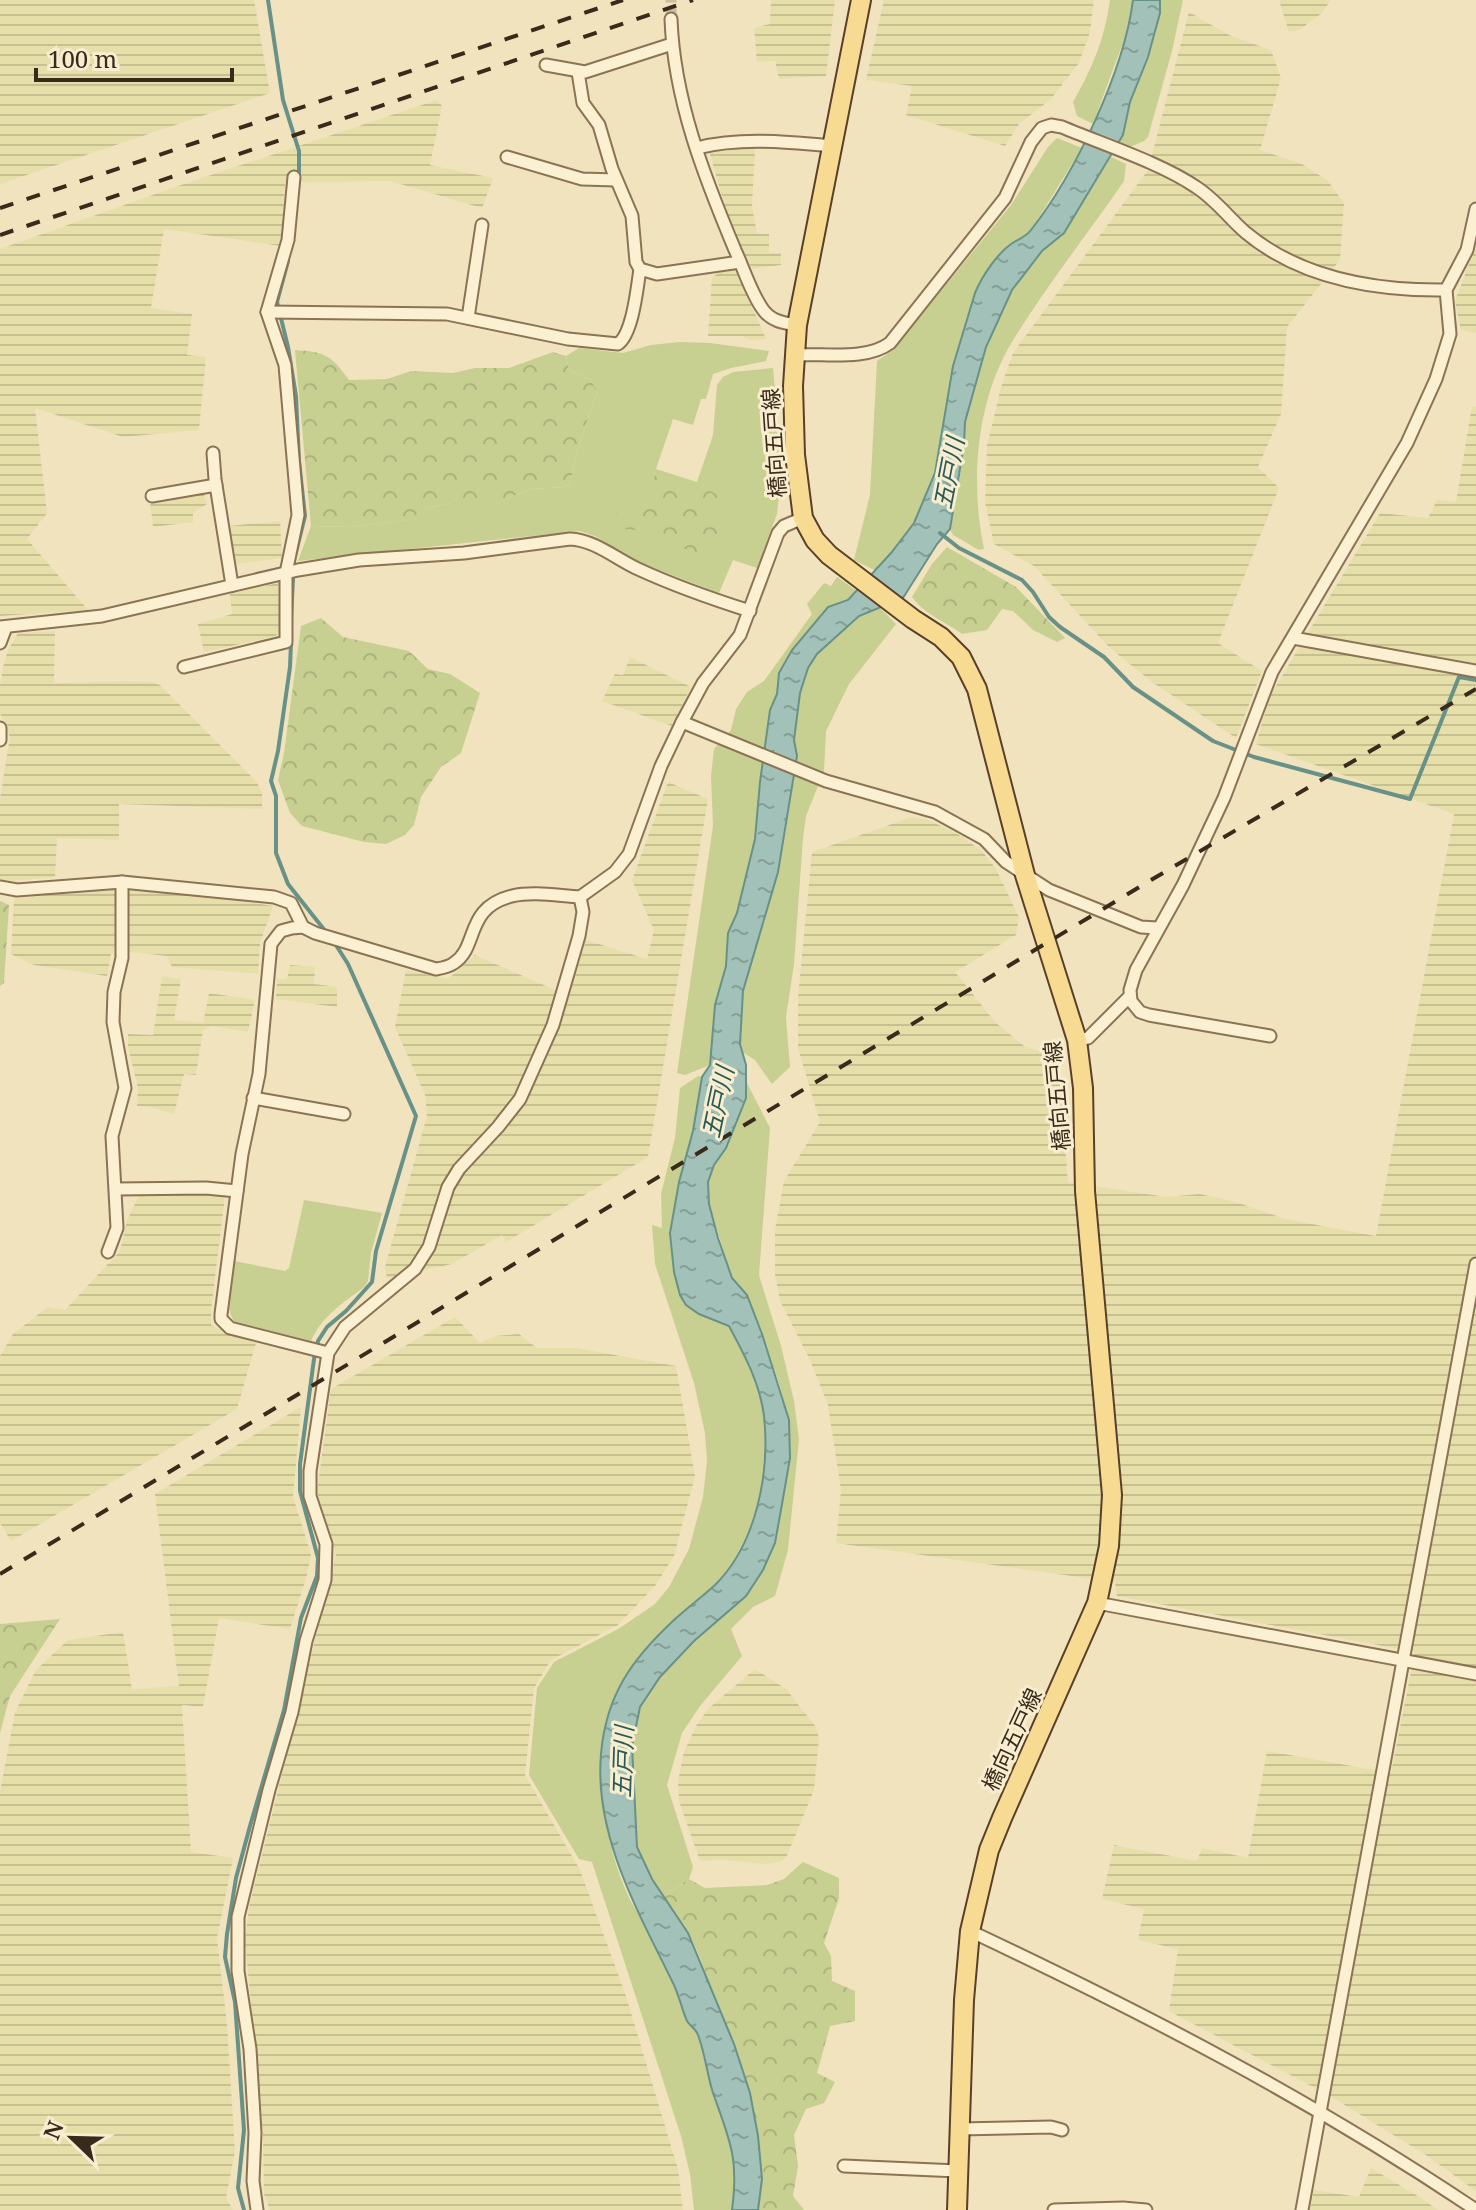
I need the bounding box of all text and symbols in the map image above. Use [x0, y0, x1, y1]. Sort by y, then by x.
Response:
scale bar [36, 32, 232, 82]
text: 100 m [48, 42, 117, 75]
street label: 橋向五戸線 [754, 387, 792, 499]
water label: 五戸川 [925, 432, 972, 511]
street label: 橋向五戸線 [1036, 1040, 1076, 1152]
water label: 五戸川 [693, 1060, 741, 1141]
street label: 橋向五戸線 [974, 1683, 1048, 1795]
water label: 五戸川 [604, 1722, 640, 1799]
north arrow [32, 2098, 112, 2178]
text: N [35, 2116, 70, 2144]

